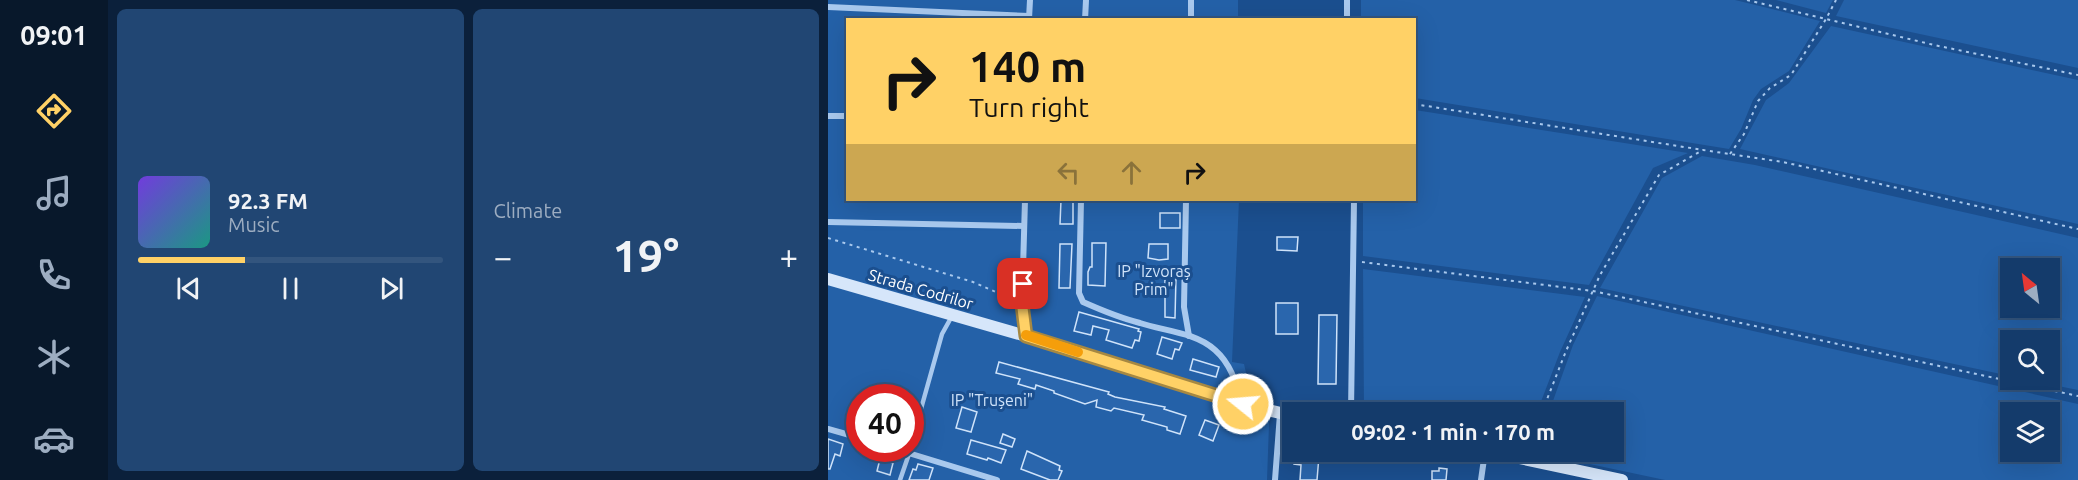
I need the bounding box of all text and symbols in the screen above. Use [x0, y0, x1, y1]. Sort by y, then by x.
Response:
text: 09:01 [20, 20, 88, 50]
icon: right [870, 42, 948, 120]
text: 140 m [969, 43, 1086, 90]
icon: directions [33, 90, 75, 132]
text: Turn right [969, 92, 1089, 122]
icon: left [1052, 156, 1085, 189]
icon: ahead [1115, 156, 1148, 189]
icon: right [1178, 156, 1211, 189]
icon: music [33, 172, 75, 214]
text: 92.3 FM [228, 188, 308, 213]
text: Climate [494, 199, 562, 222]
text: Music [228, 213, 280, 236]
text: 19° [612, 230, 679, 281]
text: − [494, 238, 512, 275]
text: + [779, 238, 798, 275]
icon: phone [33, 254, 75, 296]
pin [997, 258, 1048, 309]
north arrow [2000, 258, 2060, 318]
map controls [2000, 258, 2060, 462]
park label: IP "Izvoraș Prim" [1117, 262, 1191, 298]
street label: Strada Codrilor [866, 265, 976, 313]
icon: arrive [1006, 267, 1039, 300]
icon: previous [172, 272, 205, 305]
icon: pause [274, 272, 307, 305]
icon: next [375, 272, 408, 305]
button: search [2000, 330, 2060, 390]
icon: climate [33, 336, 75, 378]
position arrow [1211, 372, 1275, 436]
speed limit sign: 40 [846, 384, 924, 462]
park label: IP "Trușeni" [951, 391, 1033, 409]
button: layers [2000, 402, 2060, 462]
icon: car [33, 418, 75, 460]
text: 09:02 · 1 min · 170 m [1351, 419, 1555, 444]

